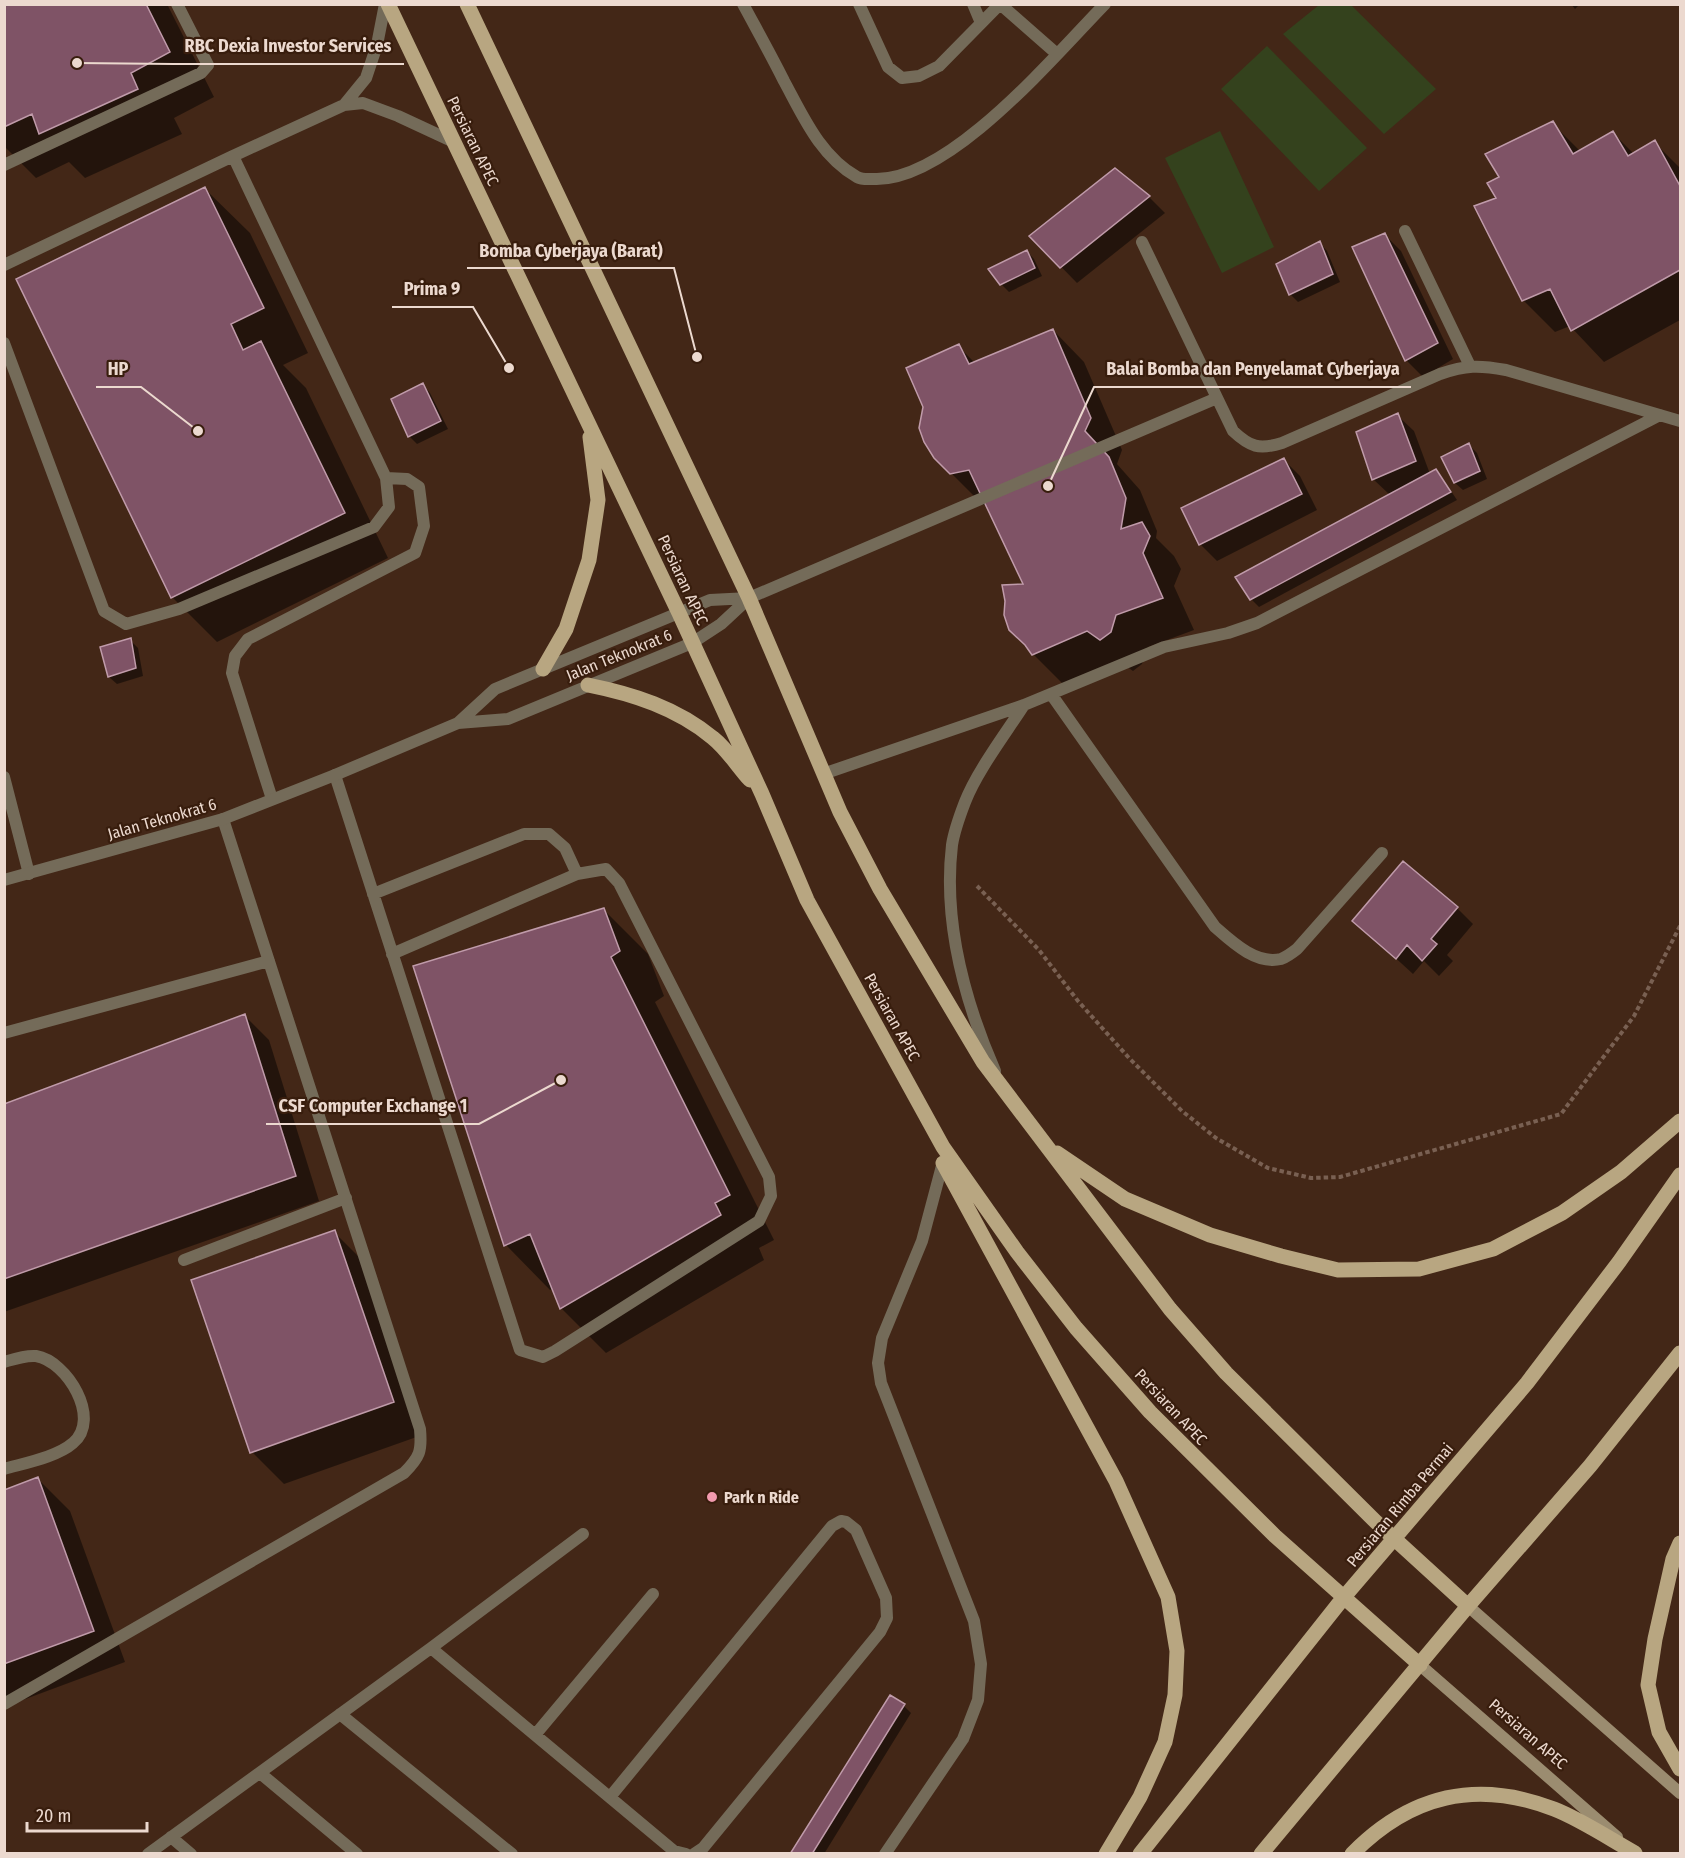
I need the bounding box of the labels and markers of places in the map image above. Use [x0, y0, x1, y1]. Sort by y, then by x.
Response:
callout: RBC Dexia Investor Services [173, 28, 404, 64]
callout: Bomba Cyberjaya (Barat) [467, 232, 674, 268]
callout: Prima 9 [392, 271, 473, 307]
callout: HP [96, 351, 141, 387]
callout: Balai Bomba dan Penyelamat Cyberjaya [1094, 351, 1411, 387]
callout: CSF Computer Exchange 1 [266, 1088, 479, 1124]
place label: Park n Ride [724, 1488, 799, 1507]
marker: Park n Ride [705, 1490, 719, 1504]

